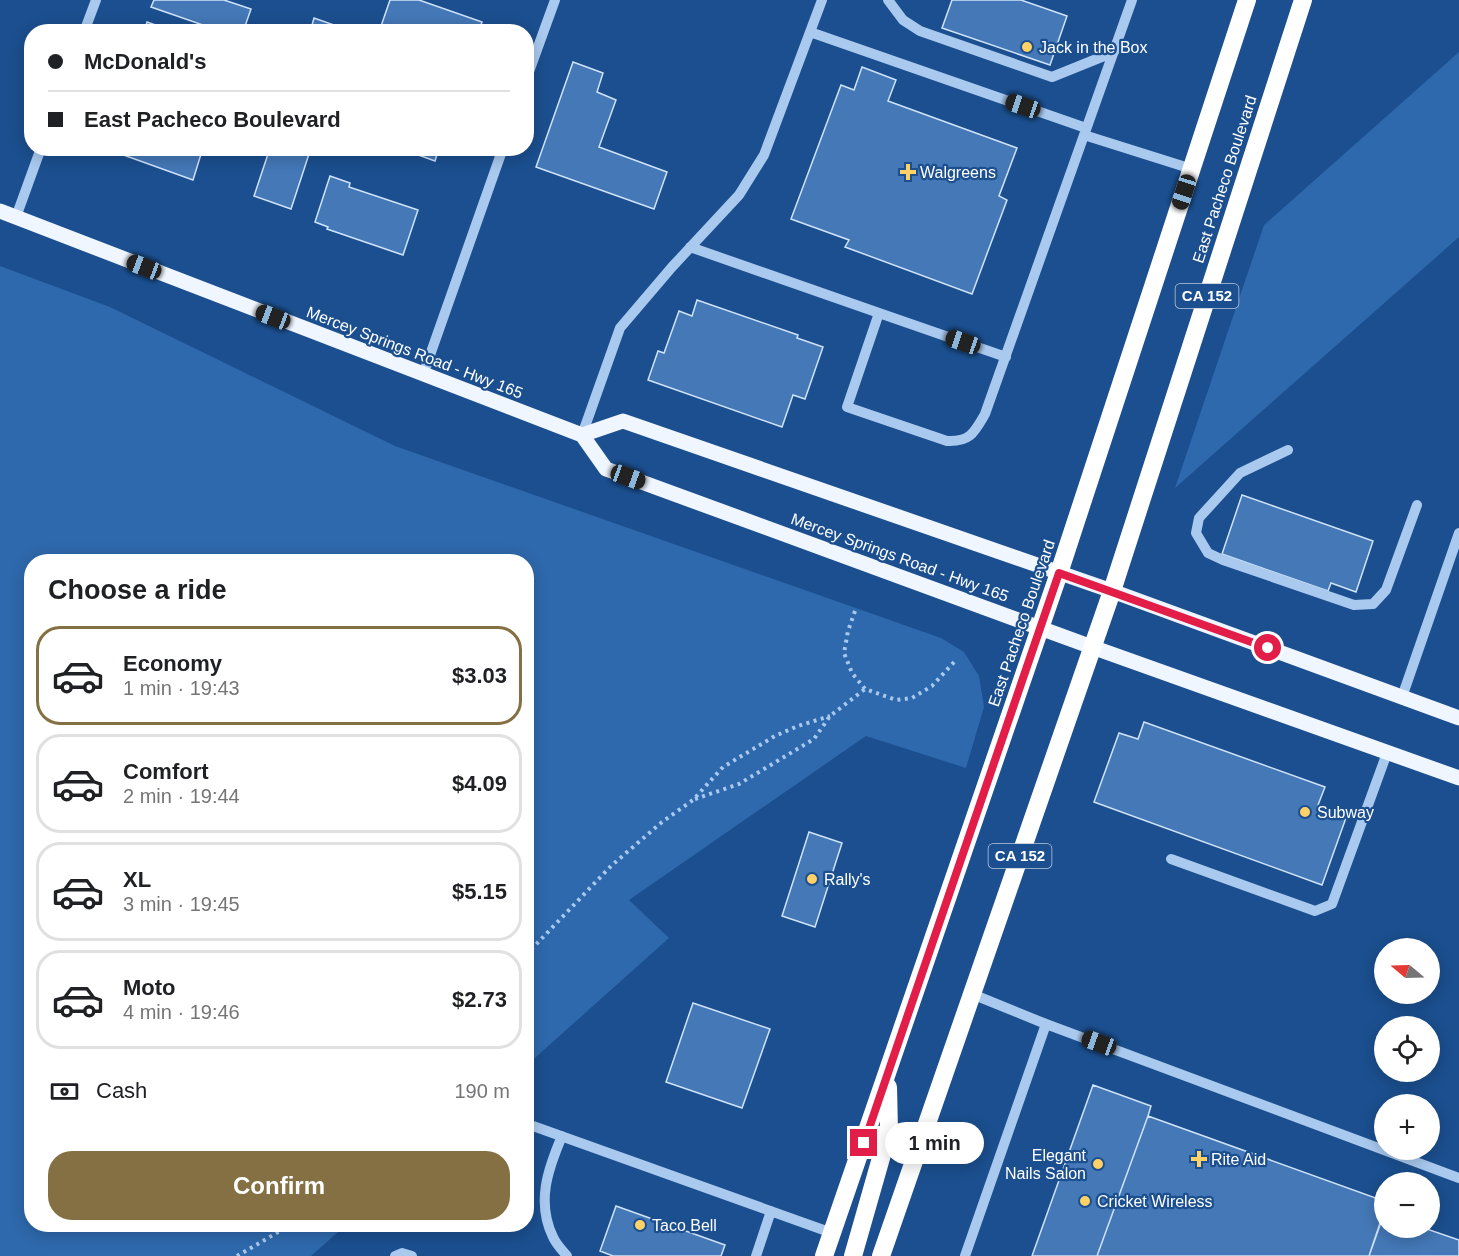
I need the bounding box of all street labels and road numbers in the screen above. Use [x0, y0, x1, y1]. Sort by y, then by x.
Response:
street label: East Pacheco Boulevard [1189, 93, 1260, 265]
road number: CA 152 [1176, 284, 1238, 308]
street label: Mercey Springs Road - Hwy 165 [304, 303, 525, 402]
street label: Mercey Springs Road - Hwy 165 [789, 510, 1011, 605]
street label: East Pacheco Boulevard [985, 538, 1058, 709]
road number: CA 152 [988, 844, 1052, 868]

